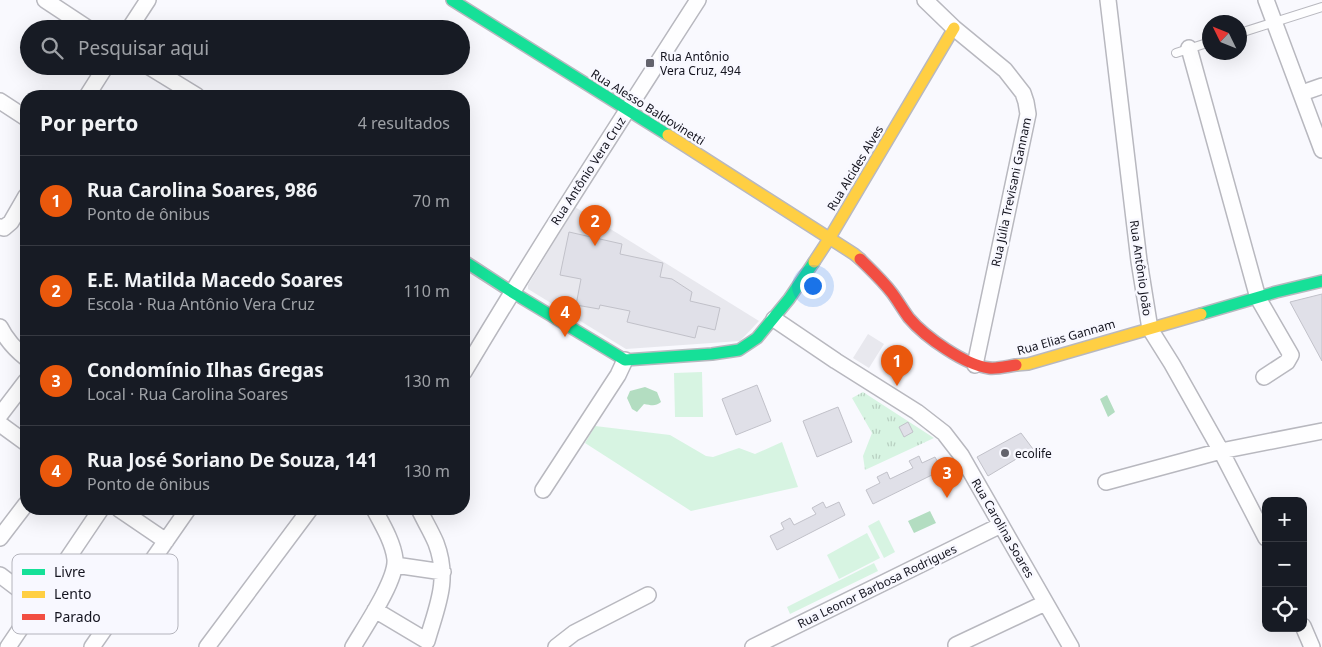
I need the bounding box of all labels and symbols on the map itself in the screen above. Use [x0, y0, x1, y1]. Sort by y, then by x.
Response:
north arrow [1202, 15, 1247, 60]
place label: Rua Antônio Vera Cruz, 494 [660, 48, 741, 79]
marker: Rua Antônio Vera Cruz, 494 [644, 57, 656, 69]
street label: Rua Alesso Baldovinetti [588, 65, 708, 149]
street label: Rua Antônio Vera Cruz [547, 113, 630, 229]
street label: Rua Júlia Trevisani Gannam [987, 116, 1035, 268]
street label: Rua Alcides Alves [823, 122, 887, 214]
pin: 2 [579, 205, 611, 246]
street label: Rua Antônio João [1126, 219, 1156, 317]
your location [800, 273, 826, 299]
pin: 4 [549, 296, 581, 337]
street label: Rua Elias Gannam [1015, 315, 1117, 359]
pin: 1 [881, 345, 913, 386]
place label: ecolife [1015, 445, 1052, 462]
marker: ecolife [999, 447, 1011, 459]
pin: 3 [931, 457, 963, 498]
street label: Rua Carolina Soares [968, 475, 1039, 581]
street label: Rua Leonor Barbosa Rodrigues [795, 540, 960, 632]
legend [12, 554, 178, 634]
text: Livre [54, 562, 86, 581]
text: Lento [54, 584, 91, 603]
text: Parado [54, 607, 101, 626]

